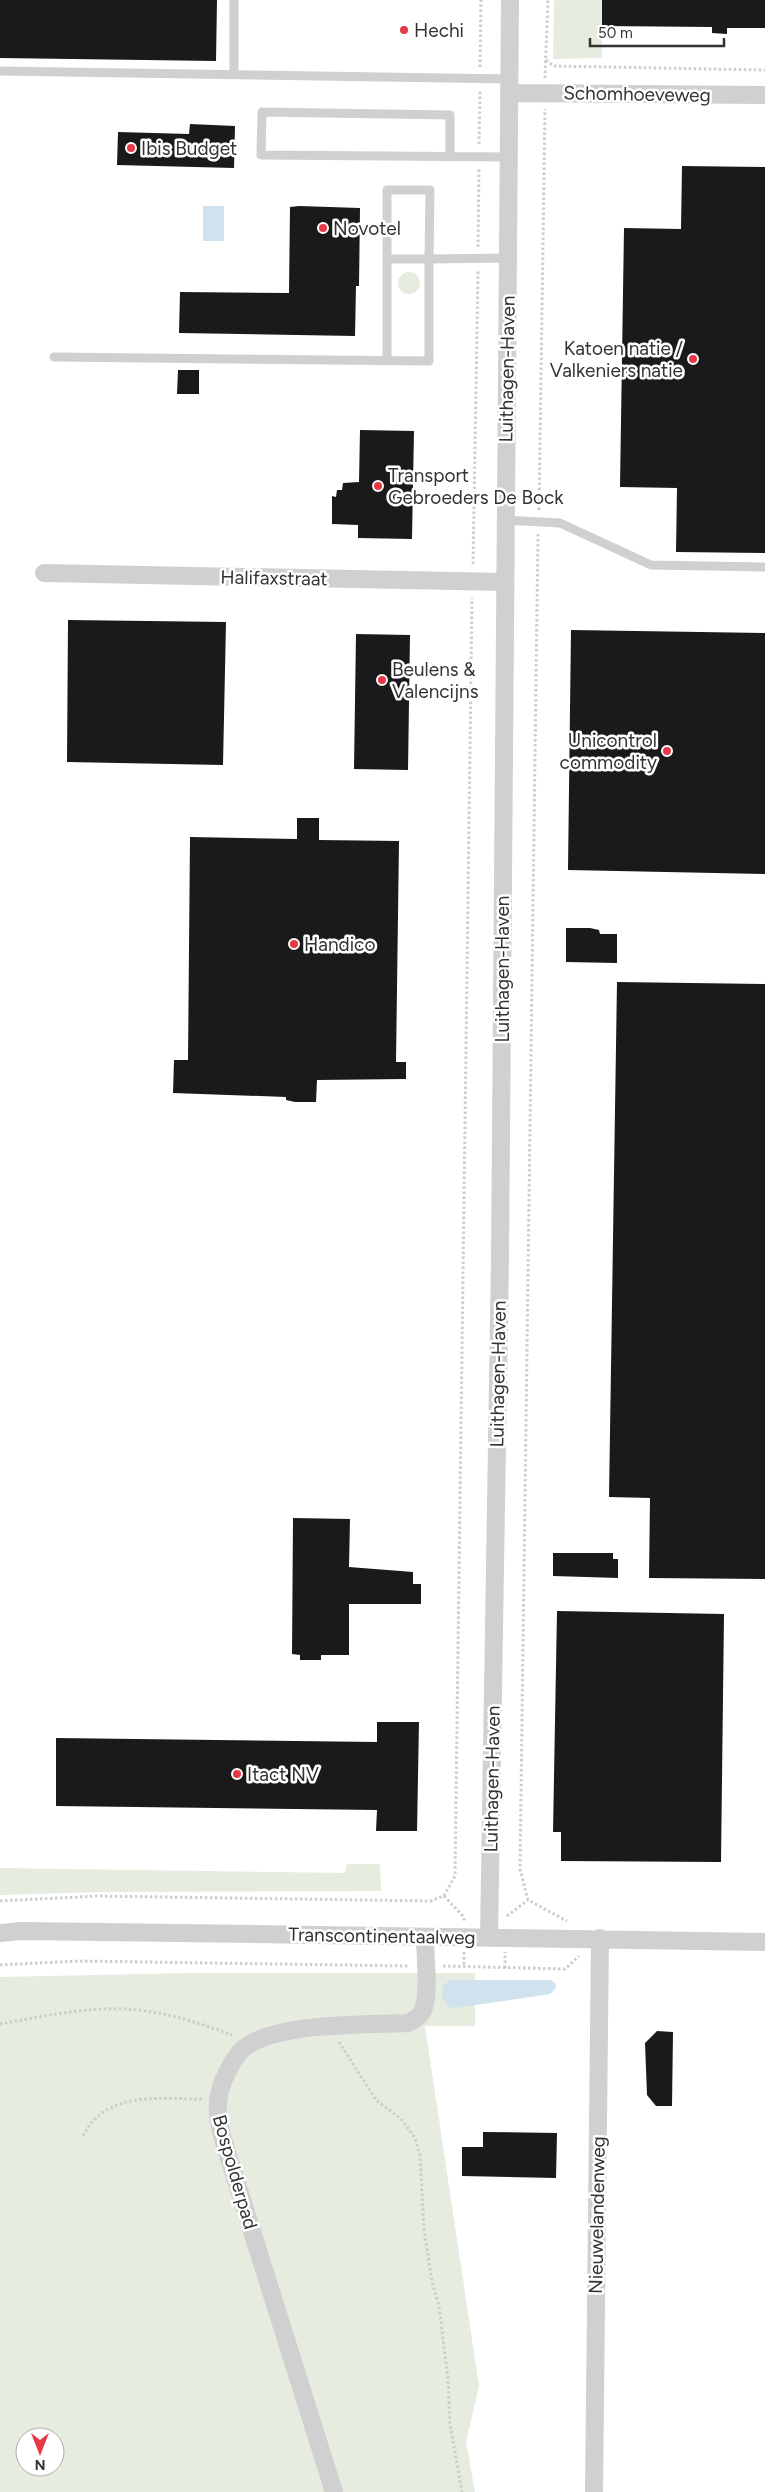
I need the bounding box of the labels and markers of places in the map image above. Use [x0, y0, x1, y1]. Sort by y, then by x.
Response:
place label: Hechi [414, 19, 464, 42]
marker: Hechi [398, 24, 410, 36]
place label: Ibis Budget [141, 137, 237, 160]
marker: Ibis Budget [125, 142, 137, 154]
place label: Novotel [333, 217, 401, 240]
marker: Novotel [317, 222, 329, 234]
place label: Katoen natie / Valkeniers natie [550, 337, 684, 382]
marker: Katoen natie / Valkeniers natie [687, 353, 699, 365]
place label: Transport Gebroeders De Bock [388, 464, 564, 509]
marker: Transport Gebroeders De Bock [372, 480, 384, 492]
place label: Beulens & Valencijns [392, 658, 479, 703]
marker: Beulens & Valencijns [376, 674, 388, 686]
place label: Unicontrol commodity [560, 729, 657, 774]
marker: Unicontrol commodity [661, 745, 673, 757]
place label: Handico [304, 933, 375, 956]
marker: Handico [288, 938, 300, 950]
place label: Itact NV [247, 1763, 319, 1786]
marker: Itact NV [231, 1768, 243, 1780]

